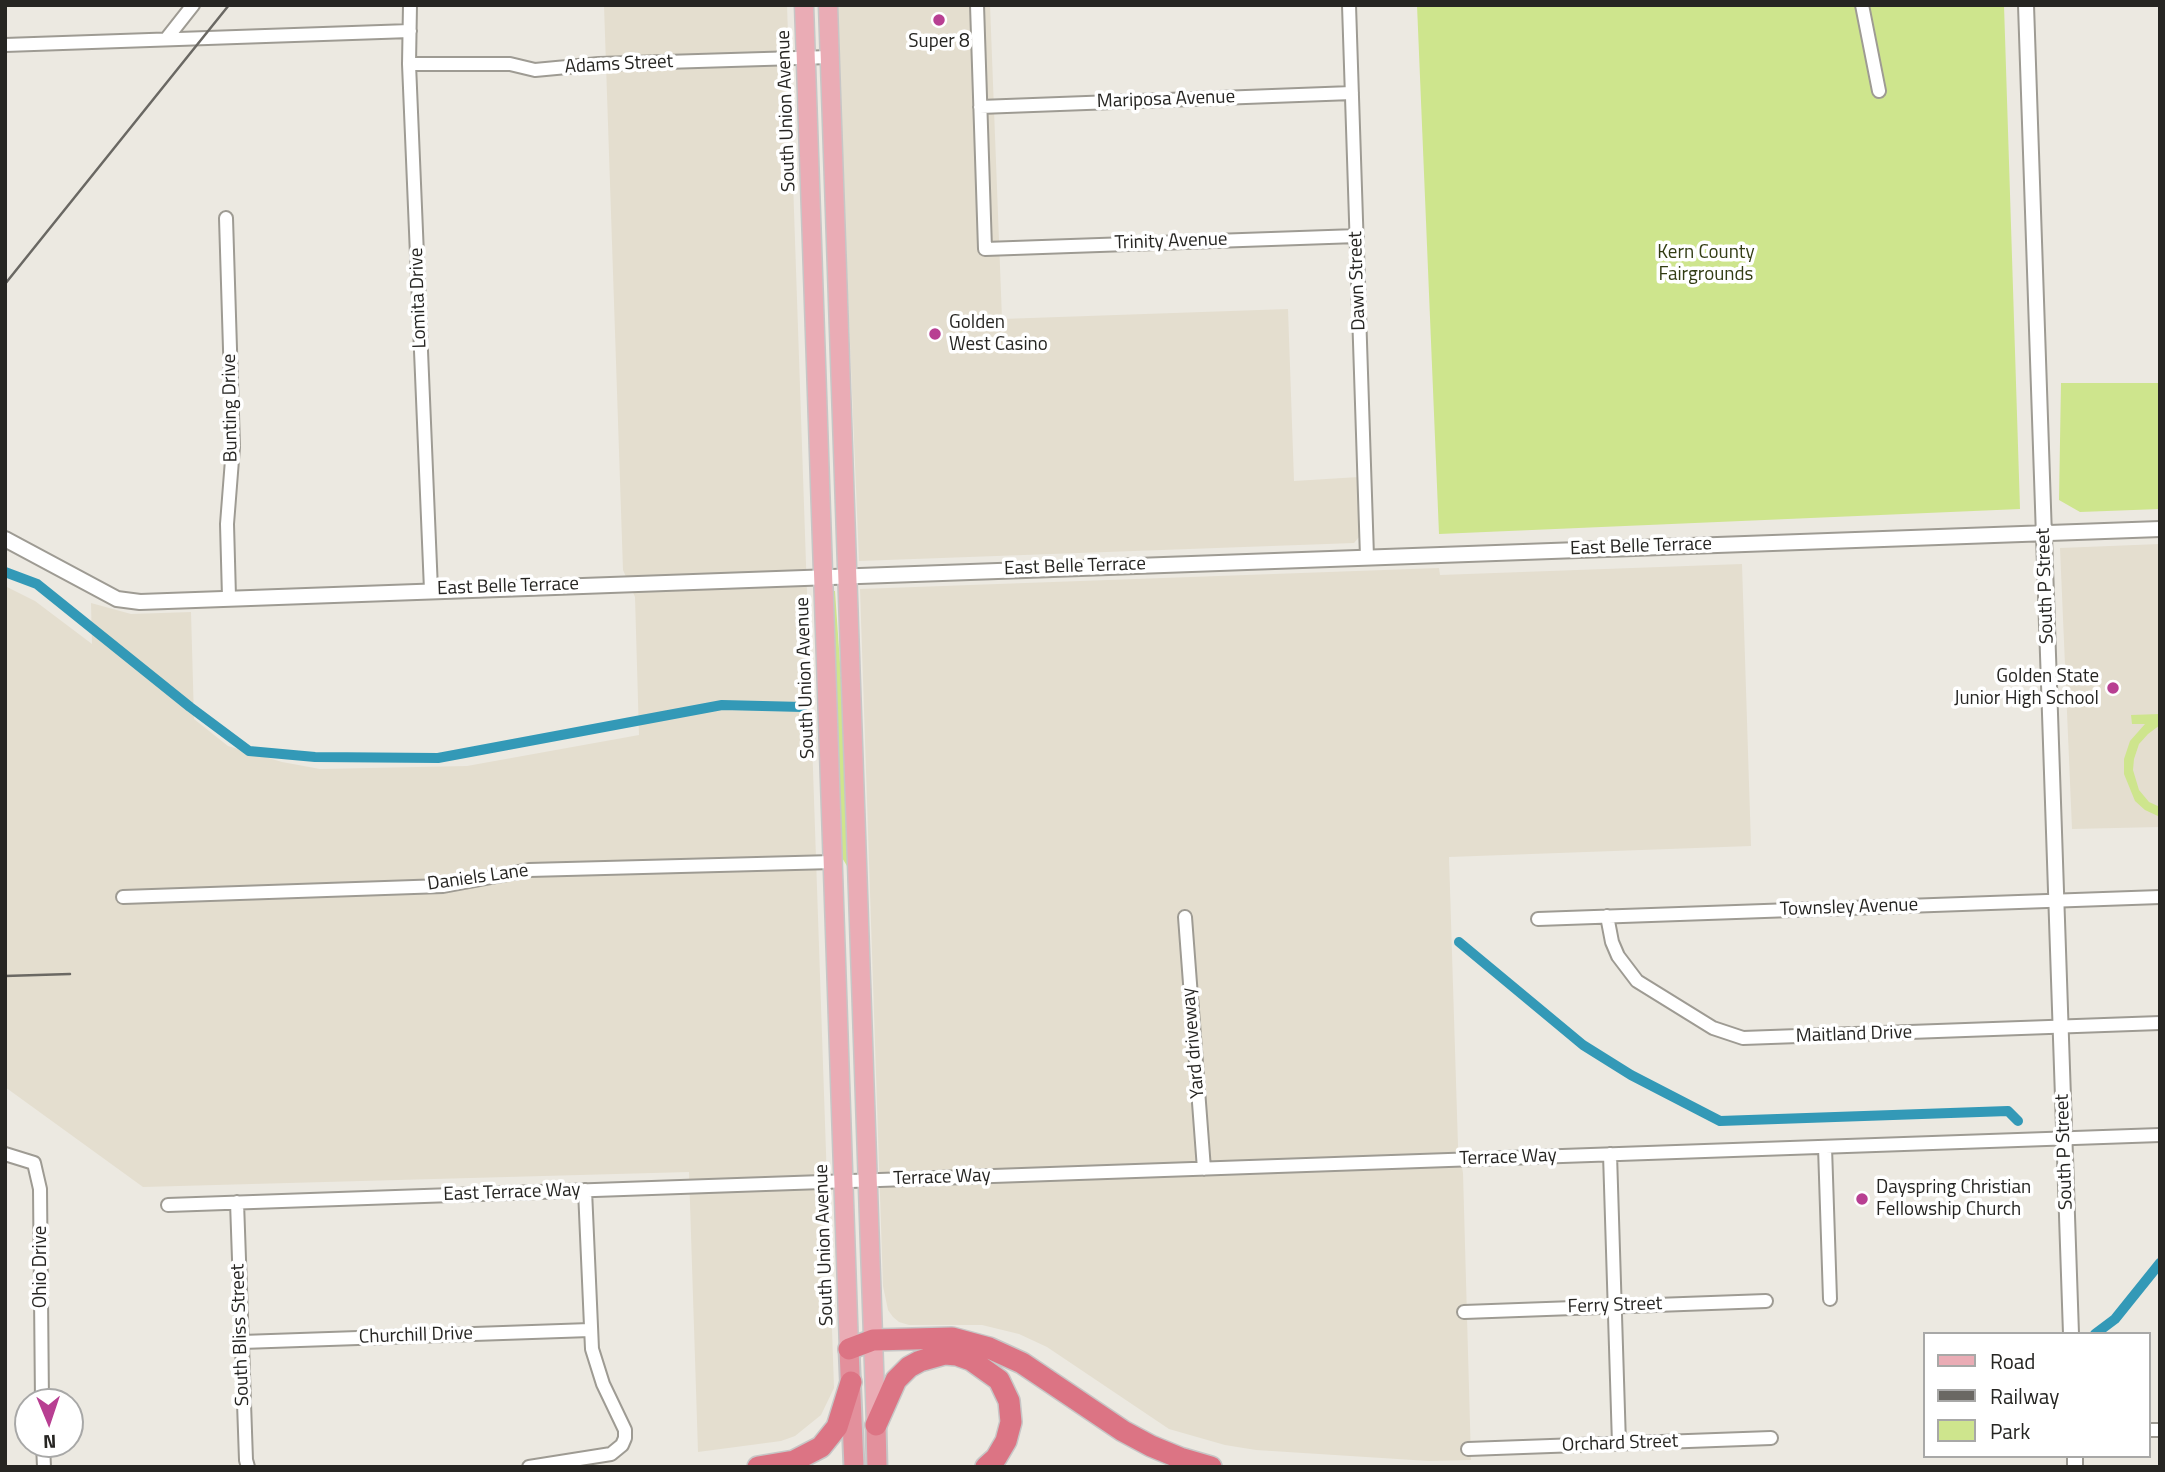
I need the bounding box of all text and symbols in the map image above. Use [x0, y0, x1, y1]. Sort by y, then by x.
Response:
marker: Super 8 [931, 12, 947, 28]
street label: South Union Avenue [773, 30, 801, 192]
place label: Super 8 [908, 31, 970, 53]
street label: Adams Street [564, 51, 674, 79]
street label: Mariposa Avenue [1097, 86, 1235, 114]
street label: Trinity Avenue [1114, 229, 1228, 255]
street label: Dawn Street [1345, 231, 1371, 331]
park label: Kern County Fairgrounds [1657, 242, 1755, 286]
street label: Lomita Drive [406, 247, 432, 349]
place label: Golden West Casino [949, 312, 1048, 356]
marker: Golden West Casino [927, 326, 943, 342]
street label: Bunting Drive [219, 354, 243, 462]
street label: South P Street [2033, 528, 2059, 644]
street label: East Belle Terrace [1570, 533, 1712, 561]
street label: East Belle Terrace [1004, 553, 1146, 581]
street label: East Belle Terrace [437, 573, 579, 601]
street label: South Union Avenue [792, 597, 820, 759]
place label: Golden State Junior High School [1954, 666, 2099, 710]
marker: Golden State Junior High School [2105, 680, 2121, 696]
street label: Daniels Lane [426, 860, 530, 896]
street label: Townsley Avenue [1779, 894, 1919, 922]
street label: Yard driveway [1178, 987, 1210, 1099]
street label: Maitland Drive [1796, 1022, 1912, 1048]
street label: South P Street [2052, 1094, 2078, 1210]
street label: Terrace Way [1459, 1145, 1557, 1171]
street label: South Union Avenue [811, 1164, 839, 1326]
street label: Terrace Way [893, 1165, 991, 1191]
place label: Dayspring Christian Fellowship Church [1876, 1177, 2031, 1221]
street label: East Terrace Way [443, 1179, 581, 1207]
marker: Dayspring Christian Fellowship Church [1854, 1191, 1870, 1207]
street label: Ohio Drive [30, 1226, 52, 1308]
street label: South Bliss Street [227, 1263, 255, 1407]
street label: Ferry Street [1567, 1293, 1663, 1319]
street label: Churchill Drive [359, 1323, 473, 1349]
legend [1924, 1332, 2151, 1458]
text: Road [1990, 1345, 2035, 1377]
text: Railway [1990, 1380, 2059, 1412]
north arrow [14, 1388, 84, 1458]
text: Park [1990, 1415, 2030, 1447]
text: N [43, 1428, 57, 1457]
street label: Orchard Street [1561, 1431, 1679, 1457]

